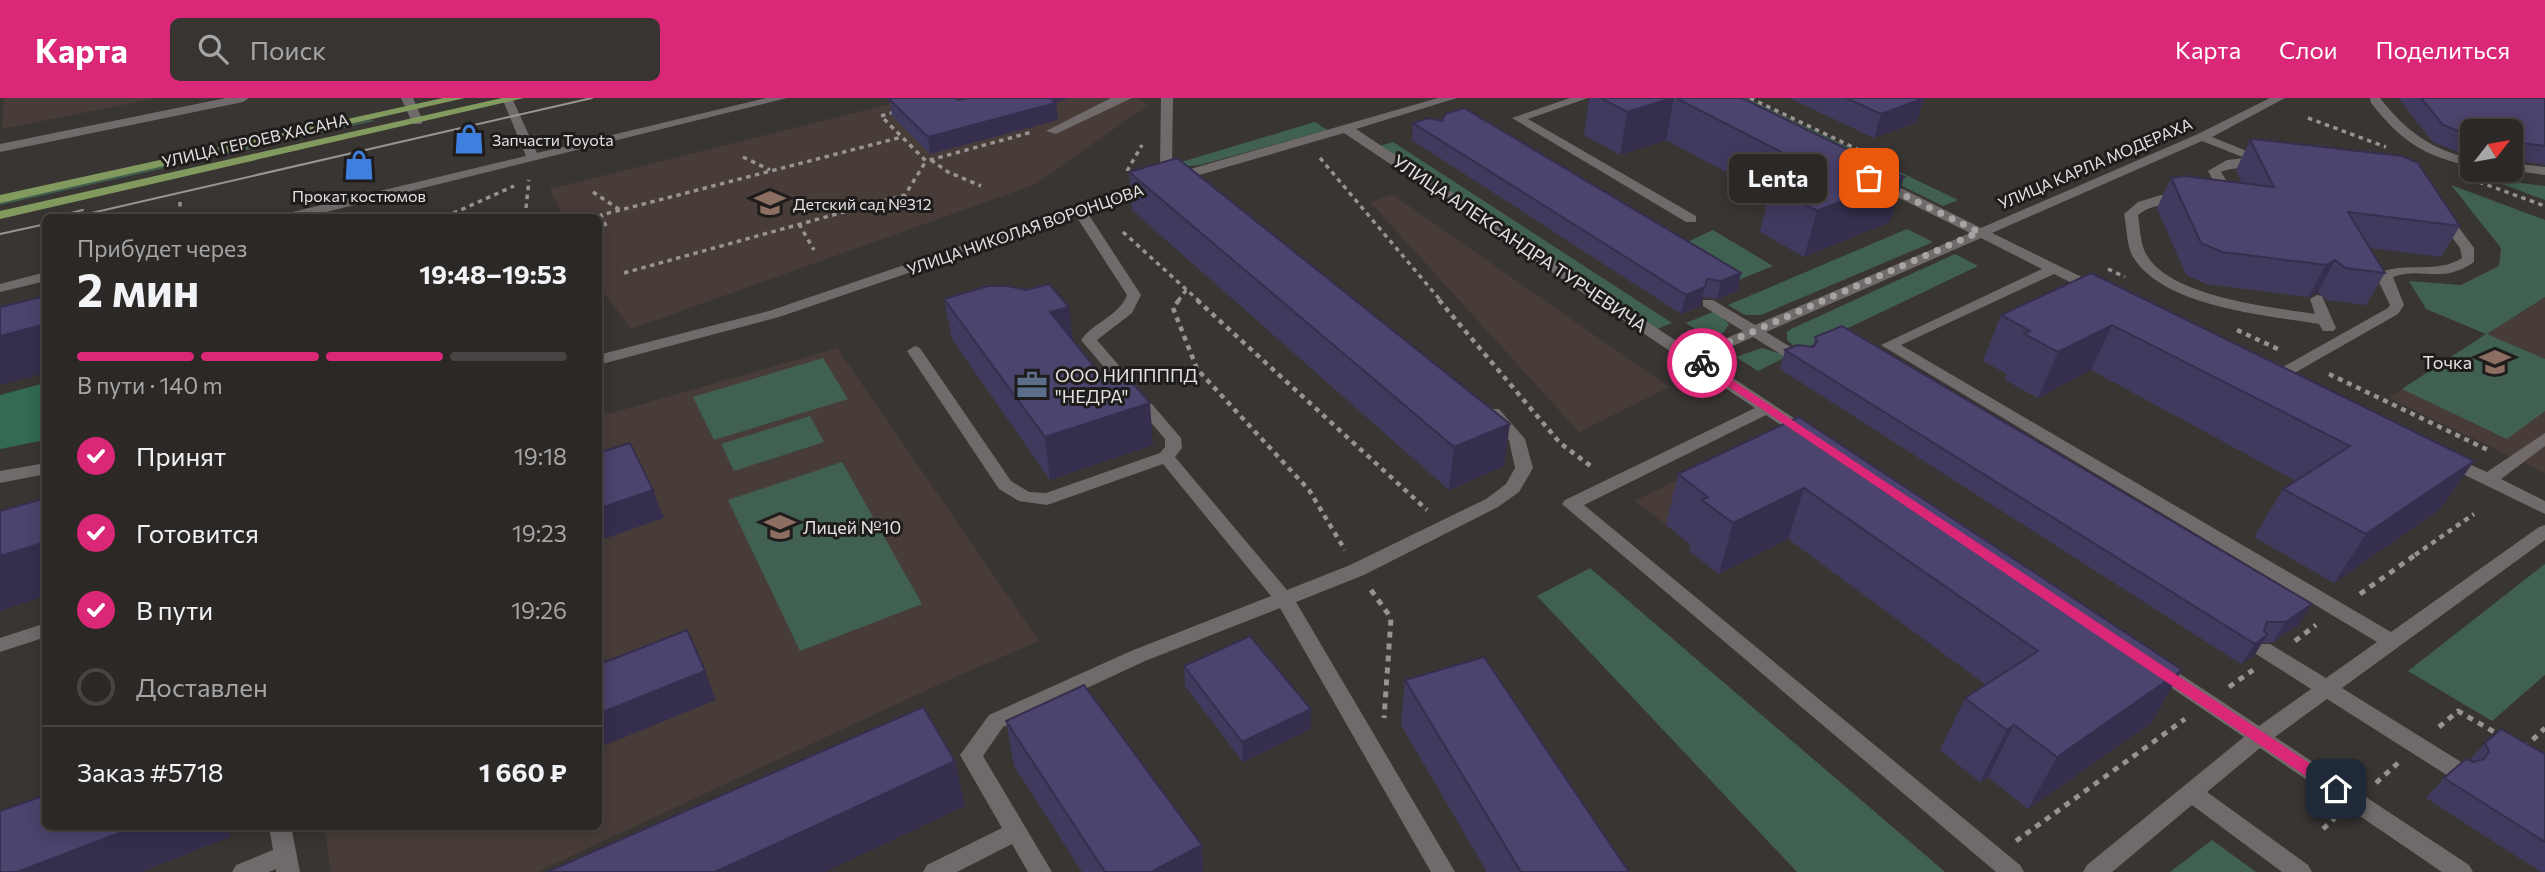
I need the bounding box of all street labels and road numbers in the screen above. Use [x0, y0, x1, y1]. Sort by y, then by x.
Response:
street label: УЛИЦА ГЕРОЕВ ХАСАНА [160, 109, 350, 171]
street label: УЛИЦА КАРЛА МОДЕРАХА [1995, 113, 2195, 213]
street label: УЛИЦА АЛЕКСАНДРА ТУРЧЕВИЧА [1389, 150, 1651, 336]
street label: УЛИЦА НИКОЛАЯ ВОРОНЦОВА [904, 180, 1146, 278]

